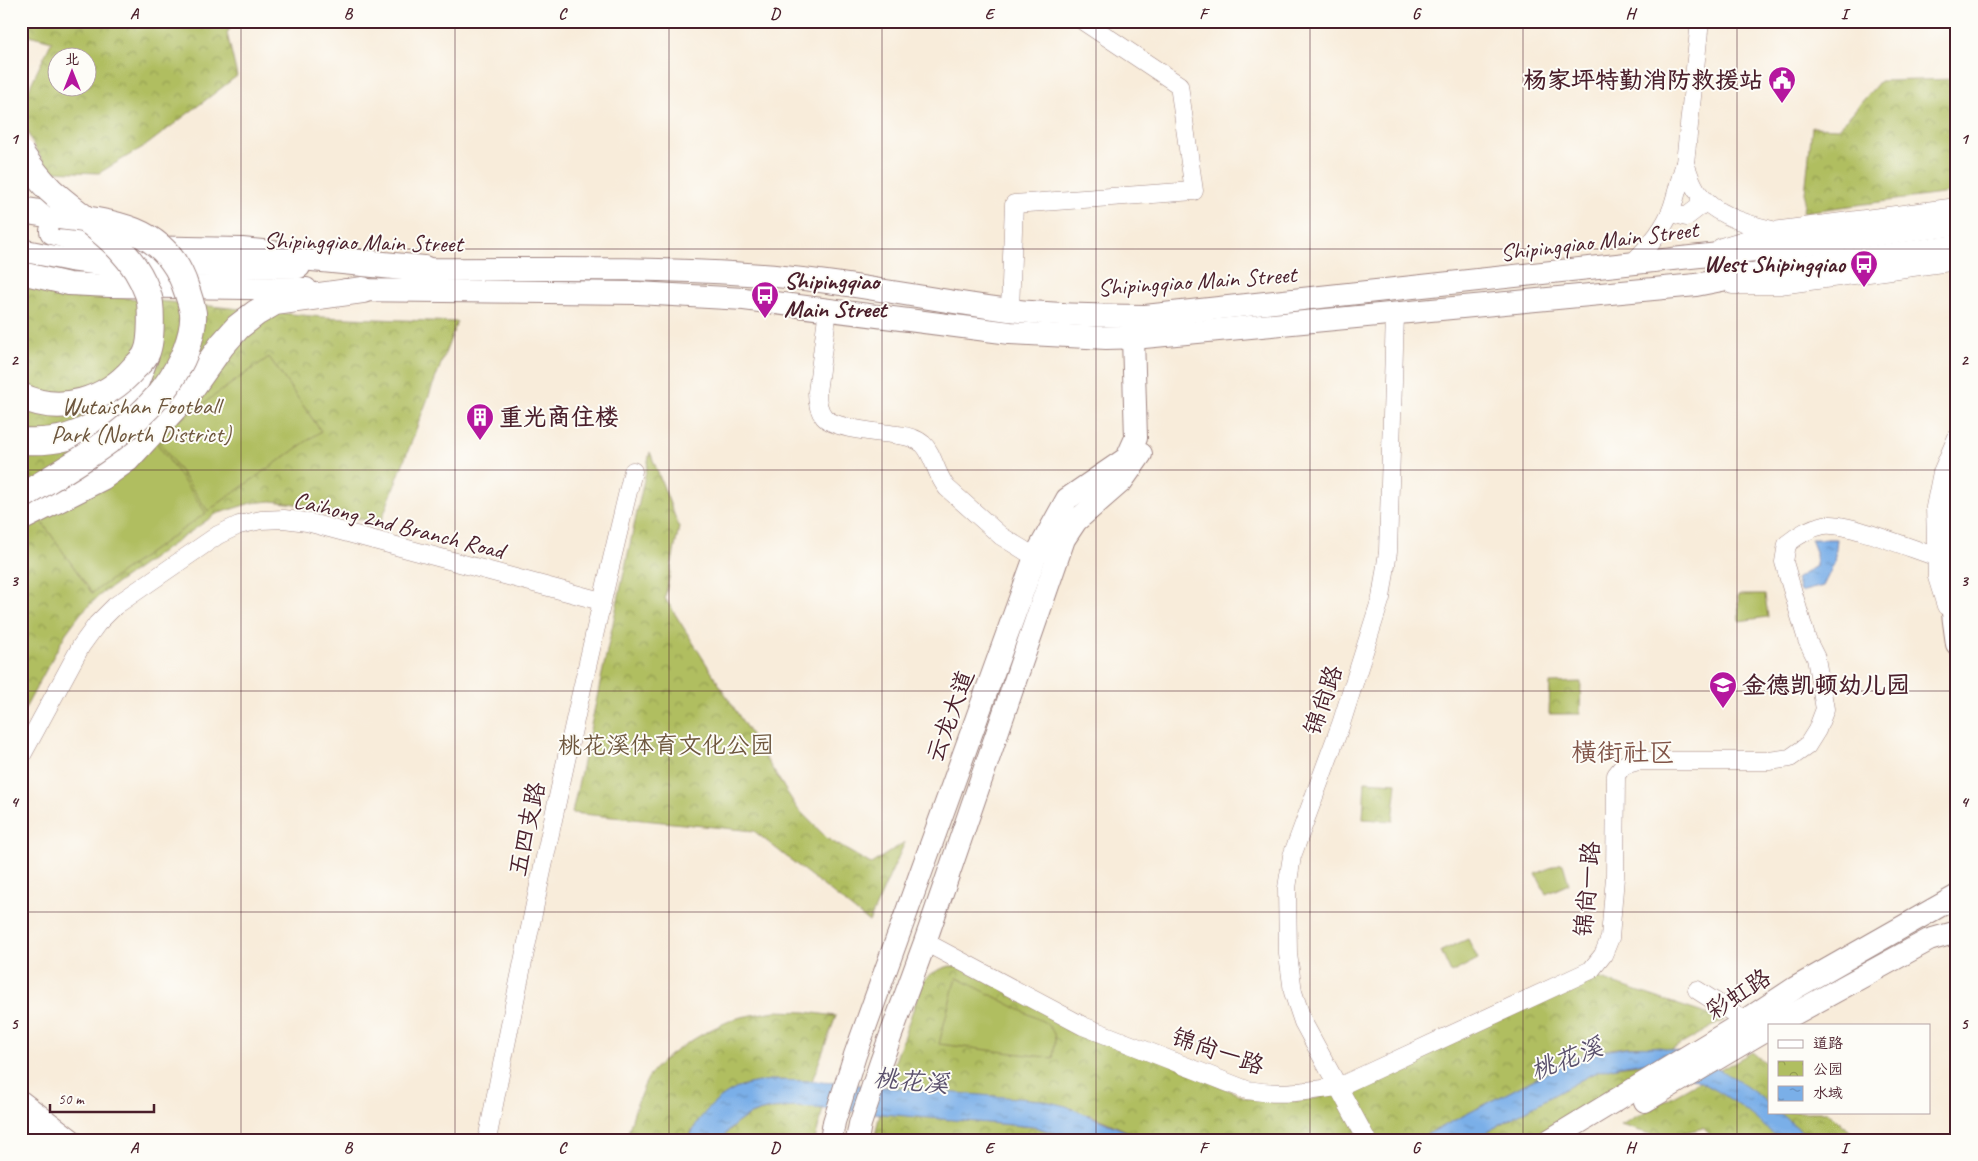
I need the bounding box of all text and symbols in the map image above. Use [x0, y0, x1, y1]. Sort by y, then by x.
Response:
text: A [130, 4, 140, 24]
text: B [344, 4, 354, 24]
text: C [558, 4, 568, 24]
text: D [770, 4, 781, 24]
text: E [985, 4, 996, 24]
text: F [1199, 4, 1210, 24]
text: G [1412, 4, 1422, 24]
text: H [1625, 4, 1637, 24]
text: I [1841, 4, 1851, 24]
north arrow [48, 48, 98, 98]
text: 北 [65, 51, 79, 68]
place label: 杨家坪特勤消防救援站 [1523, 65, 1763, 95]
public building icon: 杨家坪特勤消防救援站 [1767, 65, 1797, 104]
text: 1 [10, 129, 19, 149]
text: 1 [1960, 129, 1969, 149]
street label: Shipingqiao Main Street [1498, 214, 1702, 268]
street label: Shipingqiao Main Street [263, 225, 465, 259]
place label: West Shipingqiao [1704, 249, 1847, 279]
bus stop icon: West Shipingqiao [1849, 249, 1879, 288]
street label: Shipingqiao Main Street [1097, 259, 1299, 303]
place label: Shipingqiao Main Street [784, 266, 889, 324]
bus stop icon: Shipingqiao Main Street [750, 280, 780, 319]
text: 2 [10, 350, 19, 370]
text: 2 [1960, 350, 1969, 370]
park label: Wutaishan Football Park (North District) [51, 391, 232, 449]
building icon: 重光商住楼 [465, 402, 495, 441]
place label: 重光商住楼 [499, 402, 619, 432]
street label: Caihong 2nd Branch Road [291, 484, 511, 567]
text: 3 [10, 571, 19, 591]
text: 3 [1960, 571, 1969, 591]
street label: 锦尚路 [1297, 661, 1349, 739]
street label: 云龙大道 [919, 666, 981, 766]
school or university icon: 金德凯顿幼儿园 [1708, 670, 1738, 709]
place label: 金德凯顿幼儿园 [1742, 670, 1910, 700]
park label: 桃花溪体育文化公园 [558, 730, 774, 760]
district label: 横街社区 [1571, 736, 1675, 769]
street label: 五四支路 [502, 779, 552, 879]
text: 4 [10, 792, 19, 812]
text: 4 [1960, 792, 1969, 812]
street label: 锦尚一路 [1568, 840, 1606, 938]
street label: 彩虹路 [1700, 962, 1776, 1026]
text: 5 [11, 1014, 20, 1034]
text: 5 [1961, 1014, 1970, 1034]
street label: 锦尚一路 [1168, 1021, 1268, 1081]
legend [1768, 1024, 1930, 1114]
water label: 桃花溪 [1526, 1030, 1609, 1087]
text: 道路 [1813, 1034, 1843, 1053]
text: 公园 [1813, 1060, 1843, 1079]
water label: 桃花溪 [872, 1062, 952, 1100]
scale bar [50, 1081, 154, 1113]
text: 水域 [1813, 1084, 1843, 1103]
text: 50 m [58, 1090, 85, 1109]
text: A [130, 1138, 140, 1158]
text: B [344, 1138, 354, 1158]
text: C [558, 1138, 568, 1158]
text: D [770, 1138, 781, 1158]
text: E [985, 1138, 996, 1158]
text: F [1199, 1138, 1210, 1158]
text: G [1412, 1138, 1422, 1158]
text: H [1625, 1138, 1637, 1158]
text: I [1841, 1138, 1851, 1158]

